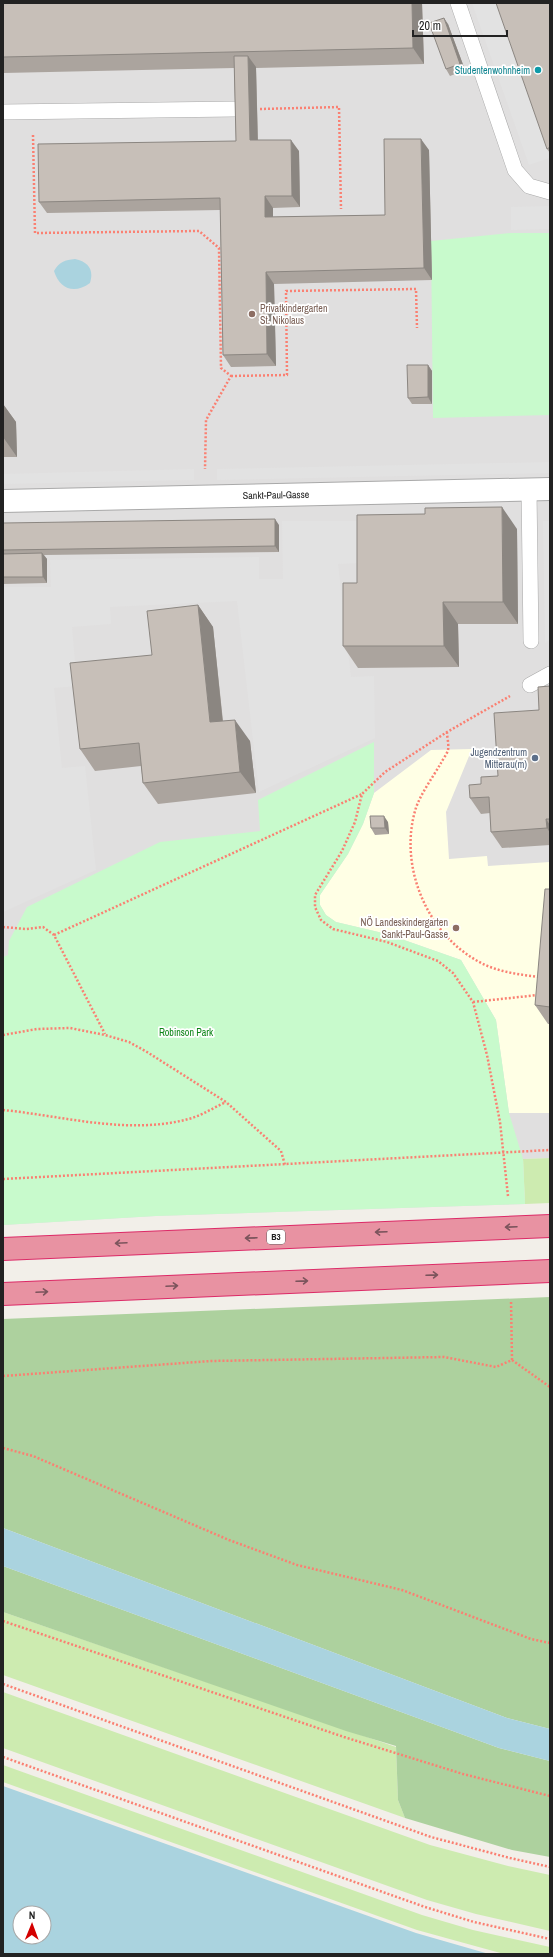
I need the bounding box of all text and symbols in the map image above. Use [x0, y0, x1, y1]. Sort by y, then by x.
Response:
scale bar [413, 12, 507, 38]
text: 20 m [419, 18, 441, 34]
place label: Studentenwohnheim [455, 64, 530, 77]
marker: Studentenwohnheim [533, 65, 543, 75]
place label: Privatkindergarten St. Nikolaus [260, 302, 327, 327]
marker: Privatkindergarten St. Nikolaus [247, 309, 257, 319]
street label: Sankt-Paul-Gasse [243, 488, 310, 502]
place label: Jugendzentrum Mitterau(m) [470, 746, 527, 771]
marker: Jugendzentrum Mitterau(m) [530, 753, 540, 763]
place label: NÖ Landeskindergarten Sankt-Paul-Gasse [360, 916, 448, 941]
marker: NÖ Landeskindergarten Sankt-Paul-Gasse [451, 923, 461, 933]
park label: Robinson Park [159, 1026, 214, 1039]
one-way arrow [505, 1223, 518, 1231]
one-way arrow [375, 1229, 388, 1236]
road number: B3 [267, 1230, 285, 1244]
one-way arrow [245, 1234, 258, 1241]
one-way arrow [115, 1240, 128, 1247]
one-way arrow [425, 1272, 438, 1279]
one-way arrow [295, 1277, 308, 1284]
one-way arrow [165, 1282, 178, 1290]
one-way arrow [35, 1288, 48, 1296]
north arrow [12, 1905, 52, 1945]
text: N [29, 1908, 36, 1922]

